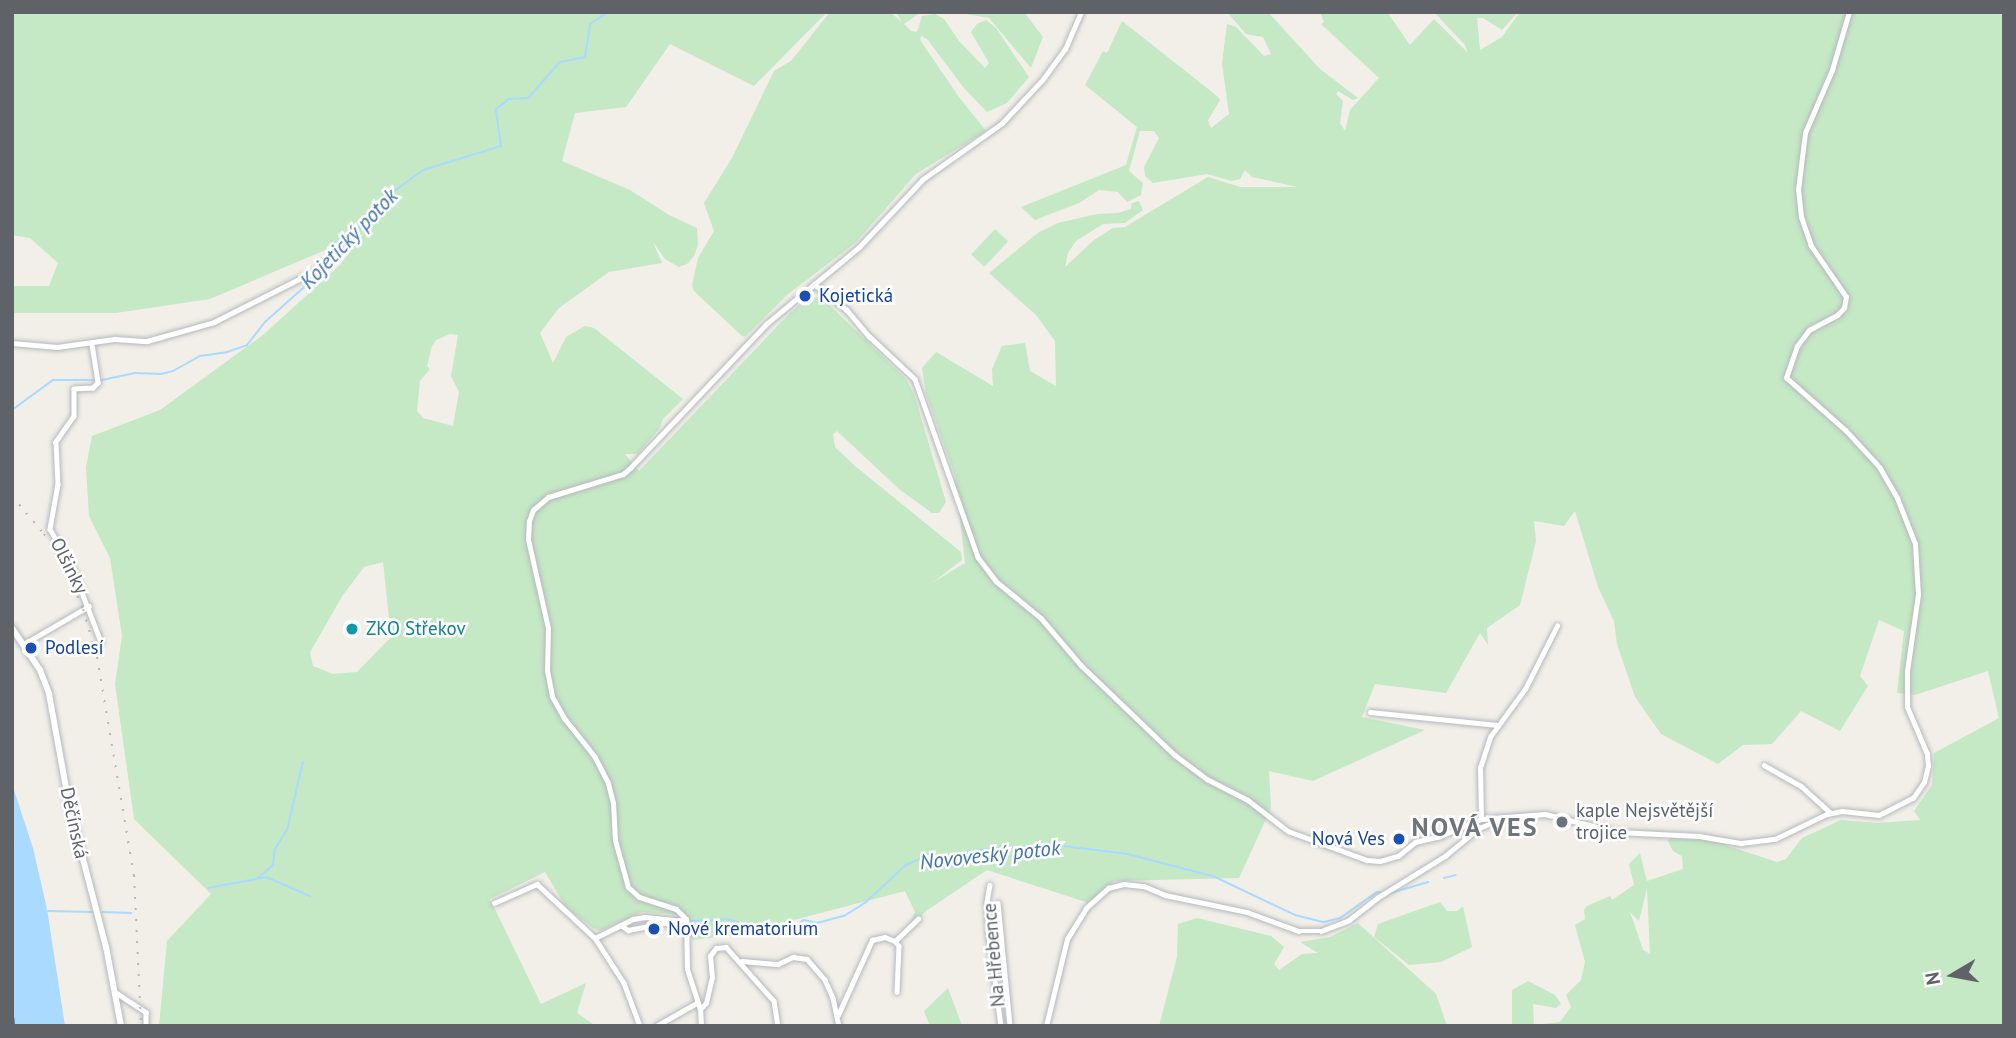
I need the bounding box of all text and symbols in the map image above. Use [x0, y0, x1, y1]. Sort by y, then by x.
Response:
water label: Kojetický potok [295, 184, 403, 294]
place label: Kojetická [819, 285, 893, 307]
marker: Kojetická [797, 288, 813, 304]
street label: Olšinky [45, 534, 93, 598]
place label: ZKO Střekov [366, 618, 466, 640]
marker: ZKO Střekov [344, 621, 360, 637]
place label: Podlesí [45, 637, 104, 659]
marker: Podlesí [23, 640, 39, 656]
street label: Děčínská [55, 785, 93, 861]
place label: kaple Nejsvětější trojice [1576, 800, 1713, 844]
district label: NOVÁ VES [1412, 811, 1538, 843]
marker: kaple Nejsvětější trojice [1554, 814, 1570, 830]
place label: Nová Ves [1311, 828, 1385, 850]
marker: Nová Ves [1391, 831, 1407, 847]
water label: Novoveský potok [918, 835, 1062, 875]
street label: Na Hřebence [978, 902, 1010, 1008]
place label: Nové krematorium [668, 918, 818, 940]
marker: Nové krematorium [646, 921, 662, 937]
north arrow [1918, 940, 1988, 1010]
text: N [1919, 970, 1945, 987]

